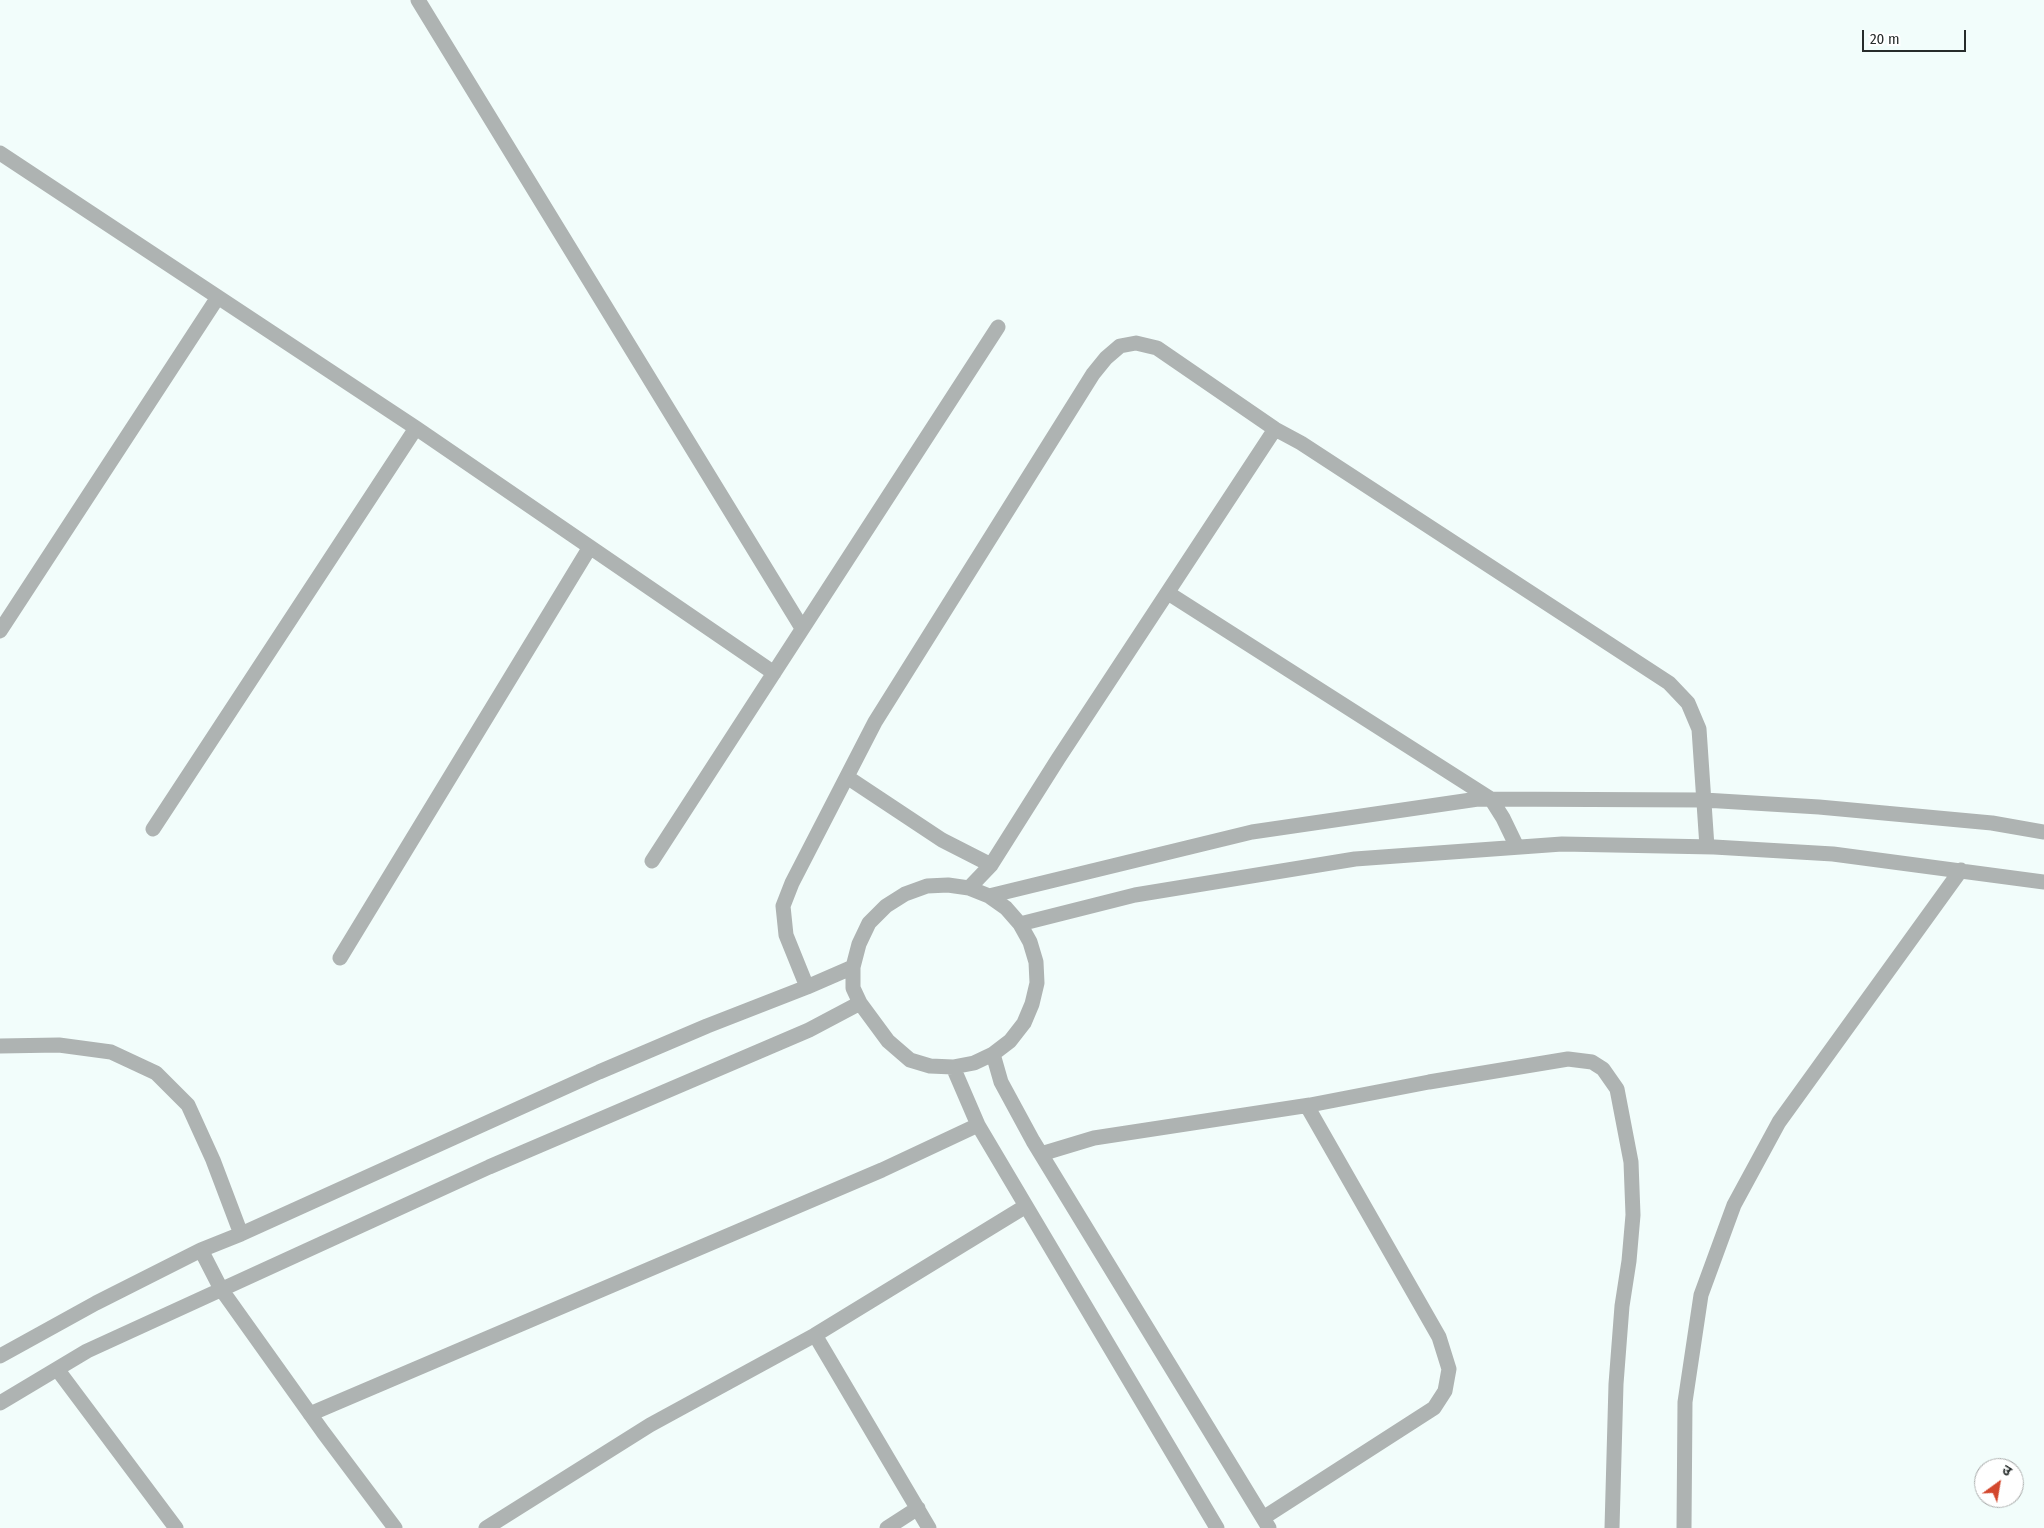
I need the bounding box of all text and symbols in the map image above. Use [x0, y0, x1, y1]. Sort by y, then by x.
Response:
scale bar [1864, 20, 1968, 52]
text: 20 m [1870, 30, 1900, 48]
north arrow [1974, 1458, 2024, 1508]
text: उ [1999, 1461, 2015, 1480]

